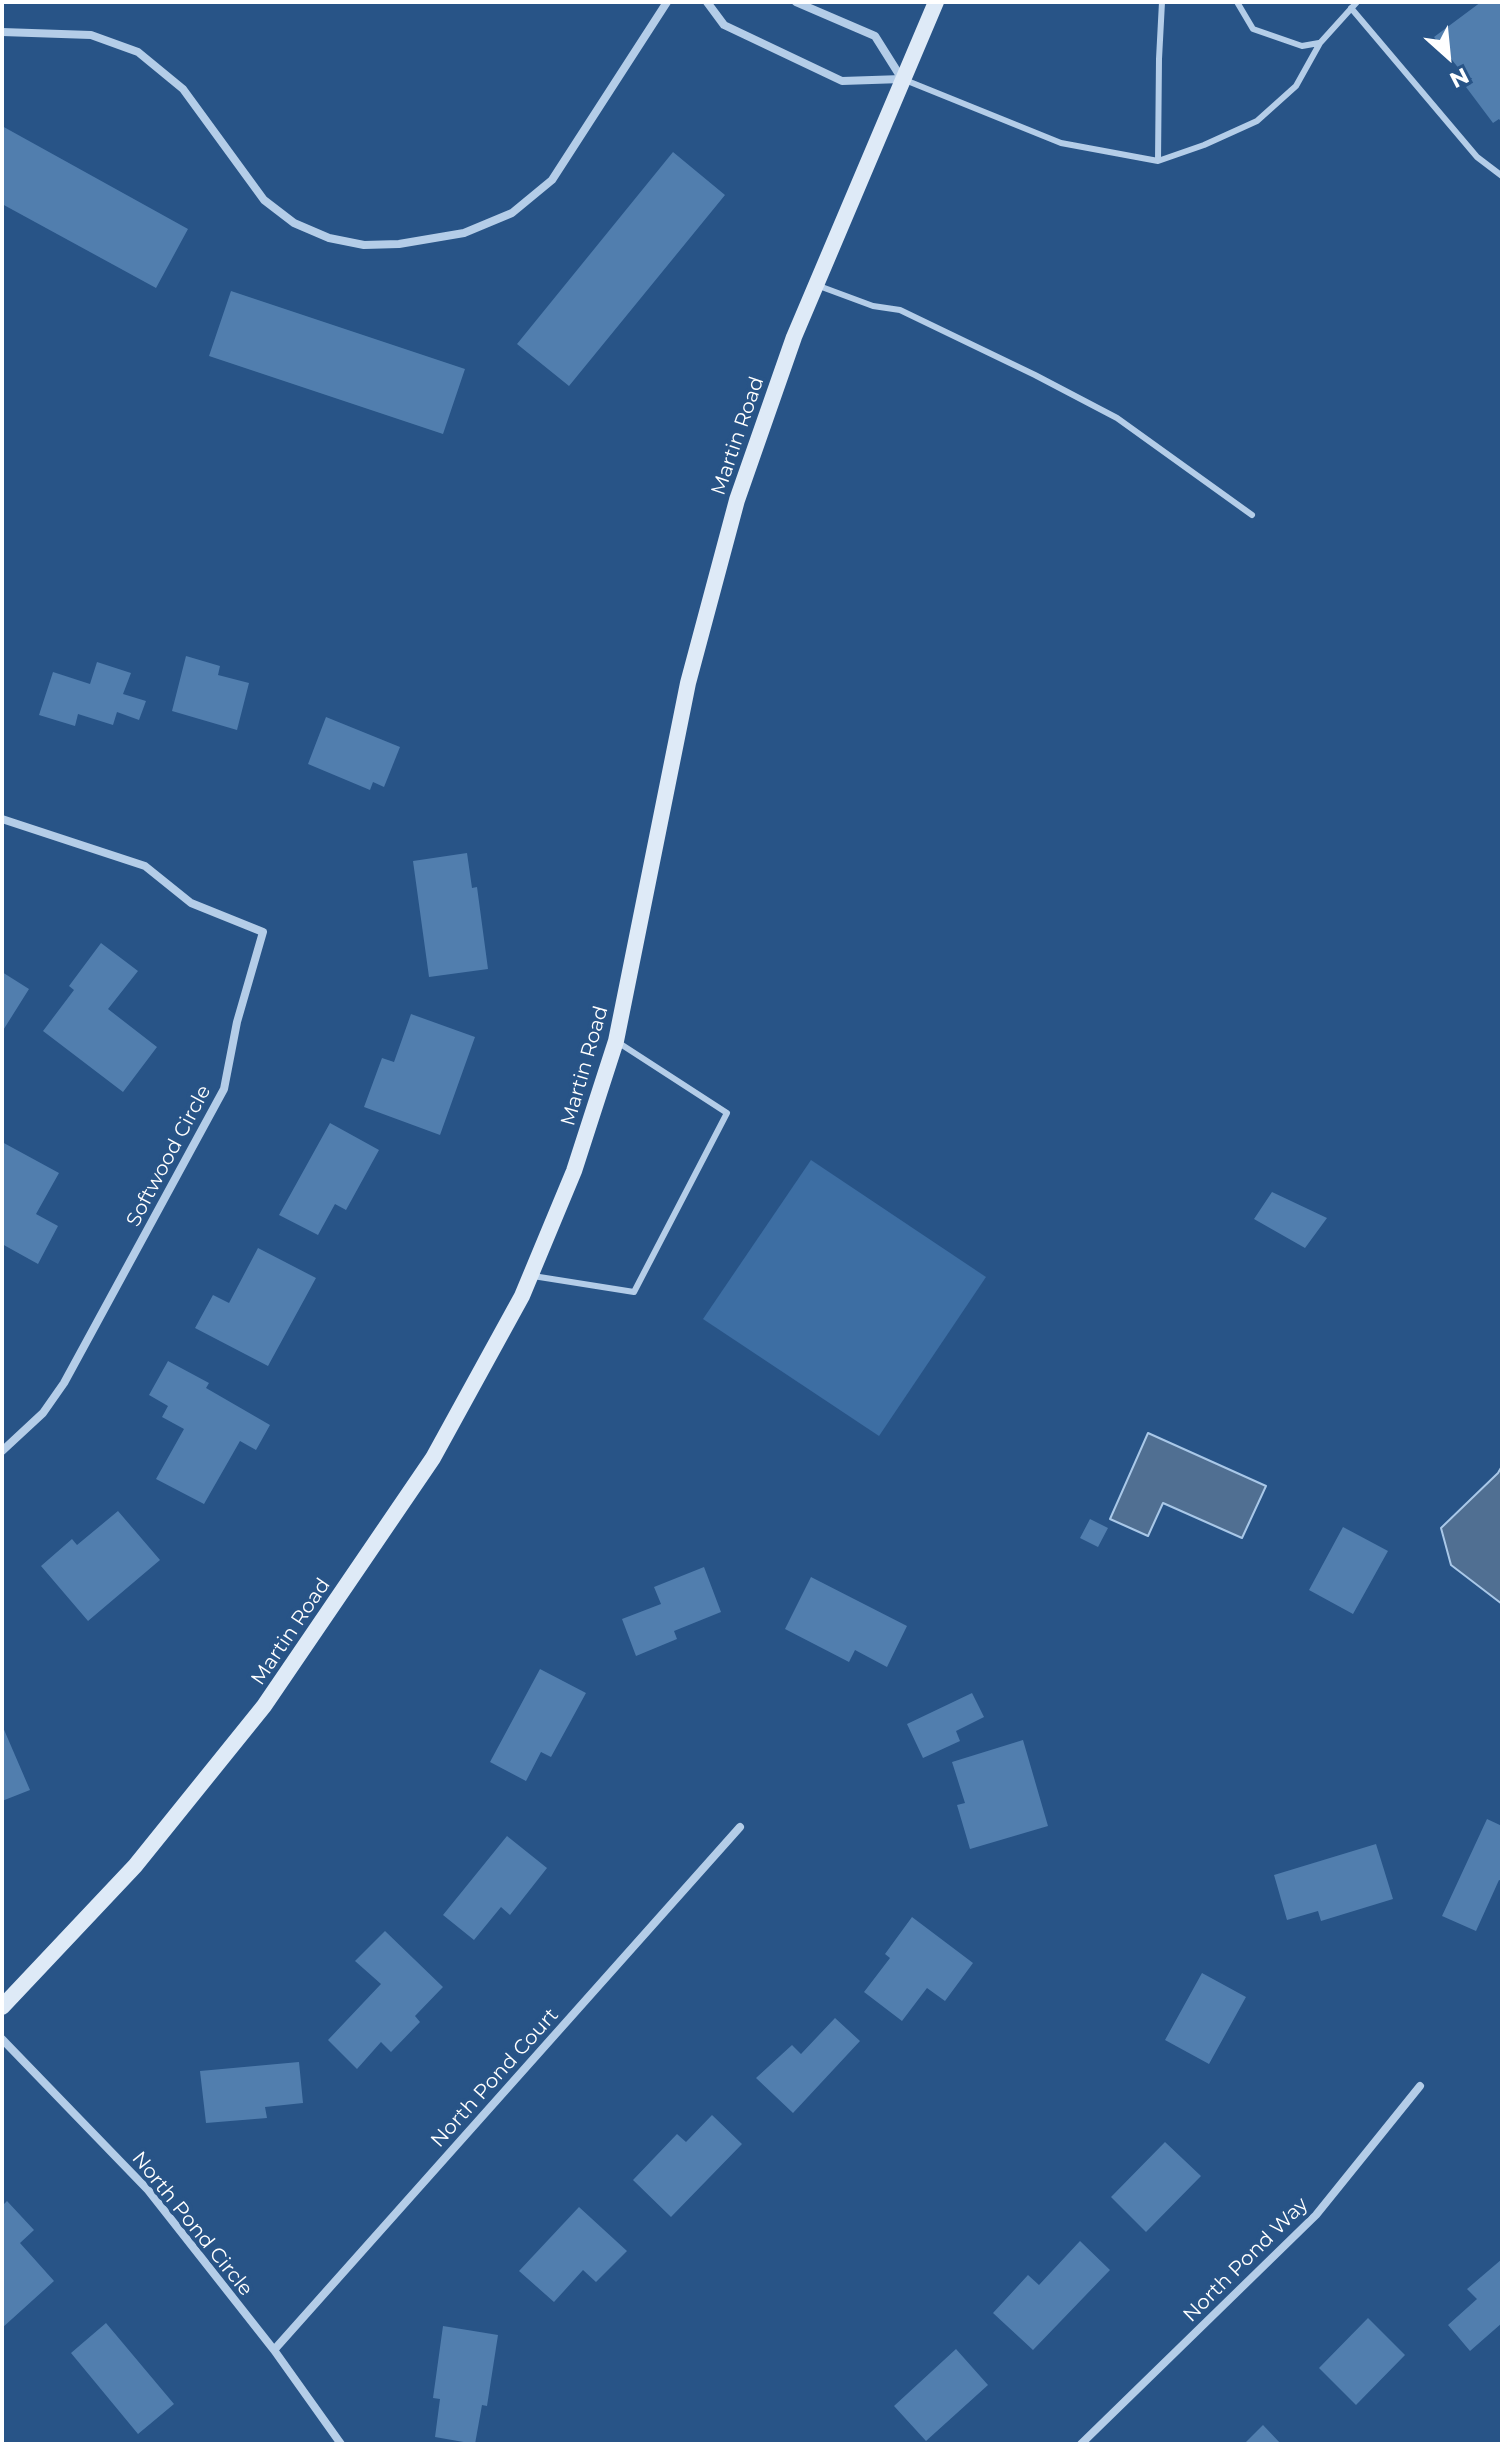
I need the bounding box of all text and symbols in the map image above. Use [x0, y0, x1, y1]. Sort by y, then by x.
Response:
north arrow [1408, 16, 1488, 96]
text: N [1445, 62, 1473, 94]
street label: Martin Road [707, 374, 769, 498]
street label: Martin Road [556, 1003, 614, 1129]
street label: Softwood Circle [122, 1081, 216, 1231]
street label: Martin Road [246, 1574, 336, 1690]
street label: North Pond Court [426, 2003, 564, 2153]
street label: North Pond Circle [126, 2147, 258, 2301]
street label: North Pond Way [1179, 2193, 1313, 2327]

